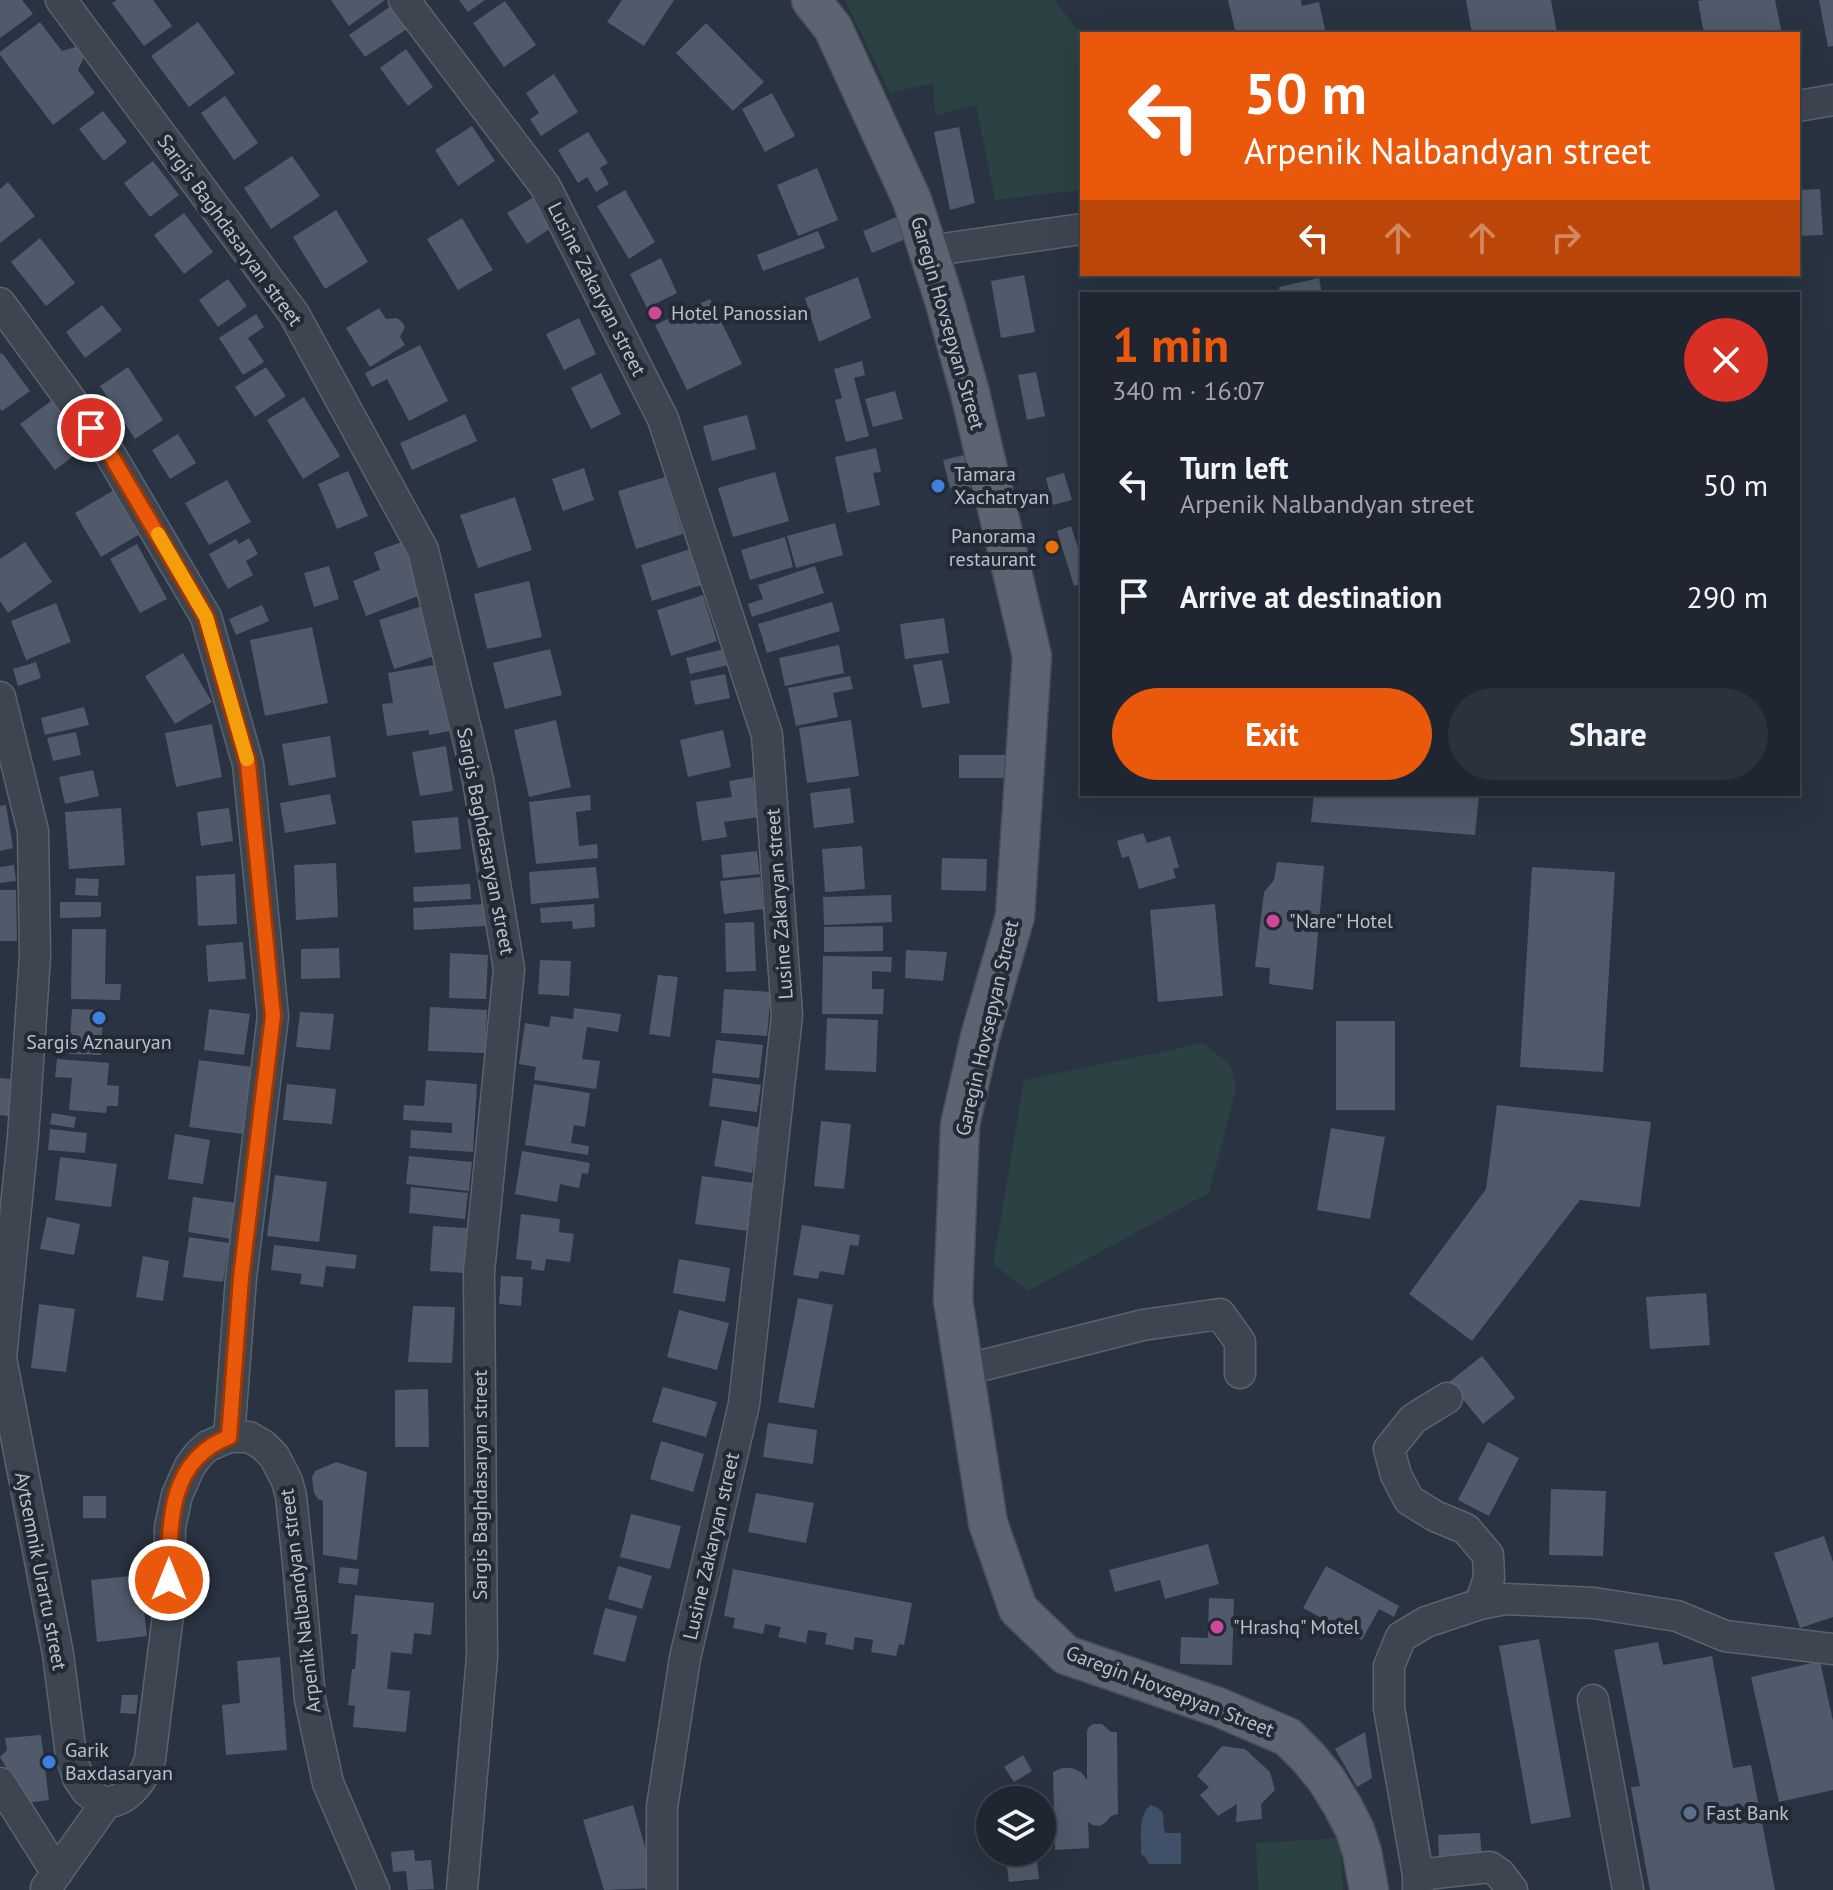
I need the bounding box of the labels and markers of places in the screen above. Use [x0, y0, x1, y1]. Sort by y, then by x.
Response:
place label: Hotel Panossian [671, 300, 808, 326]
marker: Hotel Panossian [646, 304, 664, 322]
pin [57, 394, 125, 462]
place label: Tamara Xachatryan [954, 461, 1049, 510]
marker: Tamara Xachatryan [929, 477, 947, 495]
place label: Panorama restaurant [949, 523, 1036, 572]
marker: Panorama restaurant [1043, 538, 1061, 556]
place label: "Nare" Hotel [1289, 908, 1393, 934]
marker: "Nare" Hotel [1264, 912, 1282, 930]
marker: Sargis Aznauryan [90, 1009, 108, 1027]
place label: Sargis Aznauryan [26, 1029, 172, 1055]
place label: "Hrashq" Motel [1233, 1614, 1360, 1640]
marker: "Hrashq" Motel [1208, 1618, 1226, 1636]
place label: Garik Baxdasaryan [65, 1737, 173, 1786]
marker: Garik Baxdasaryan [40, 1753, 58, 1771]
place label: Fast Bank [1706, 1800, 1789, 1826]
marker: Fast Bank [1681, 1804, 1699, 1822]

